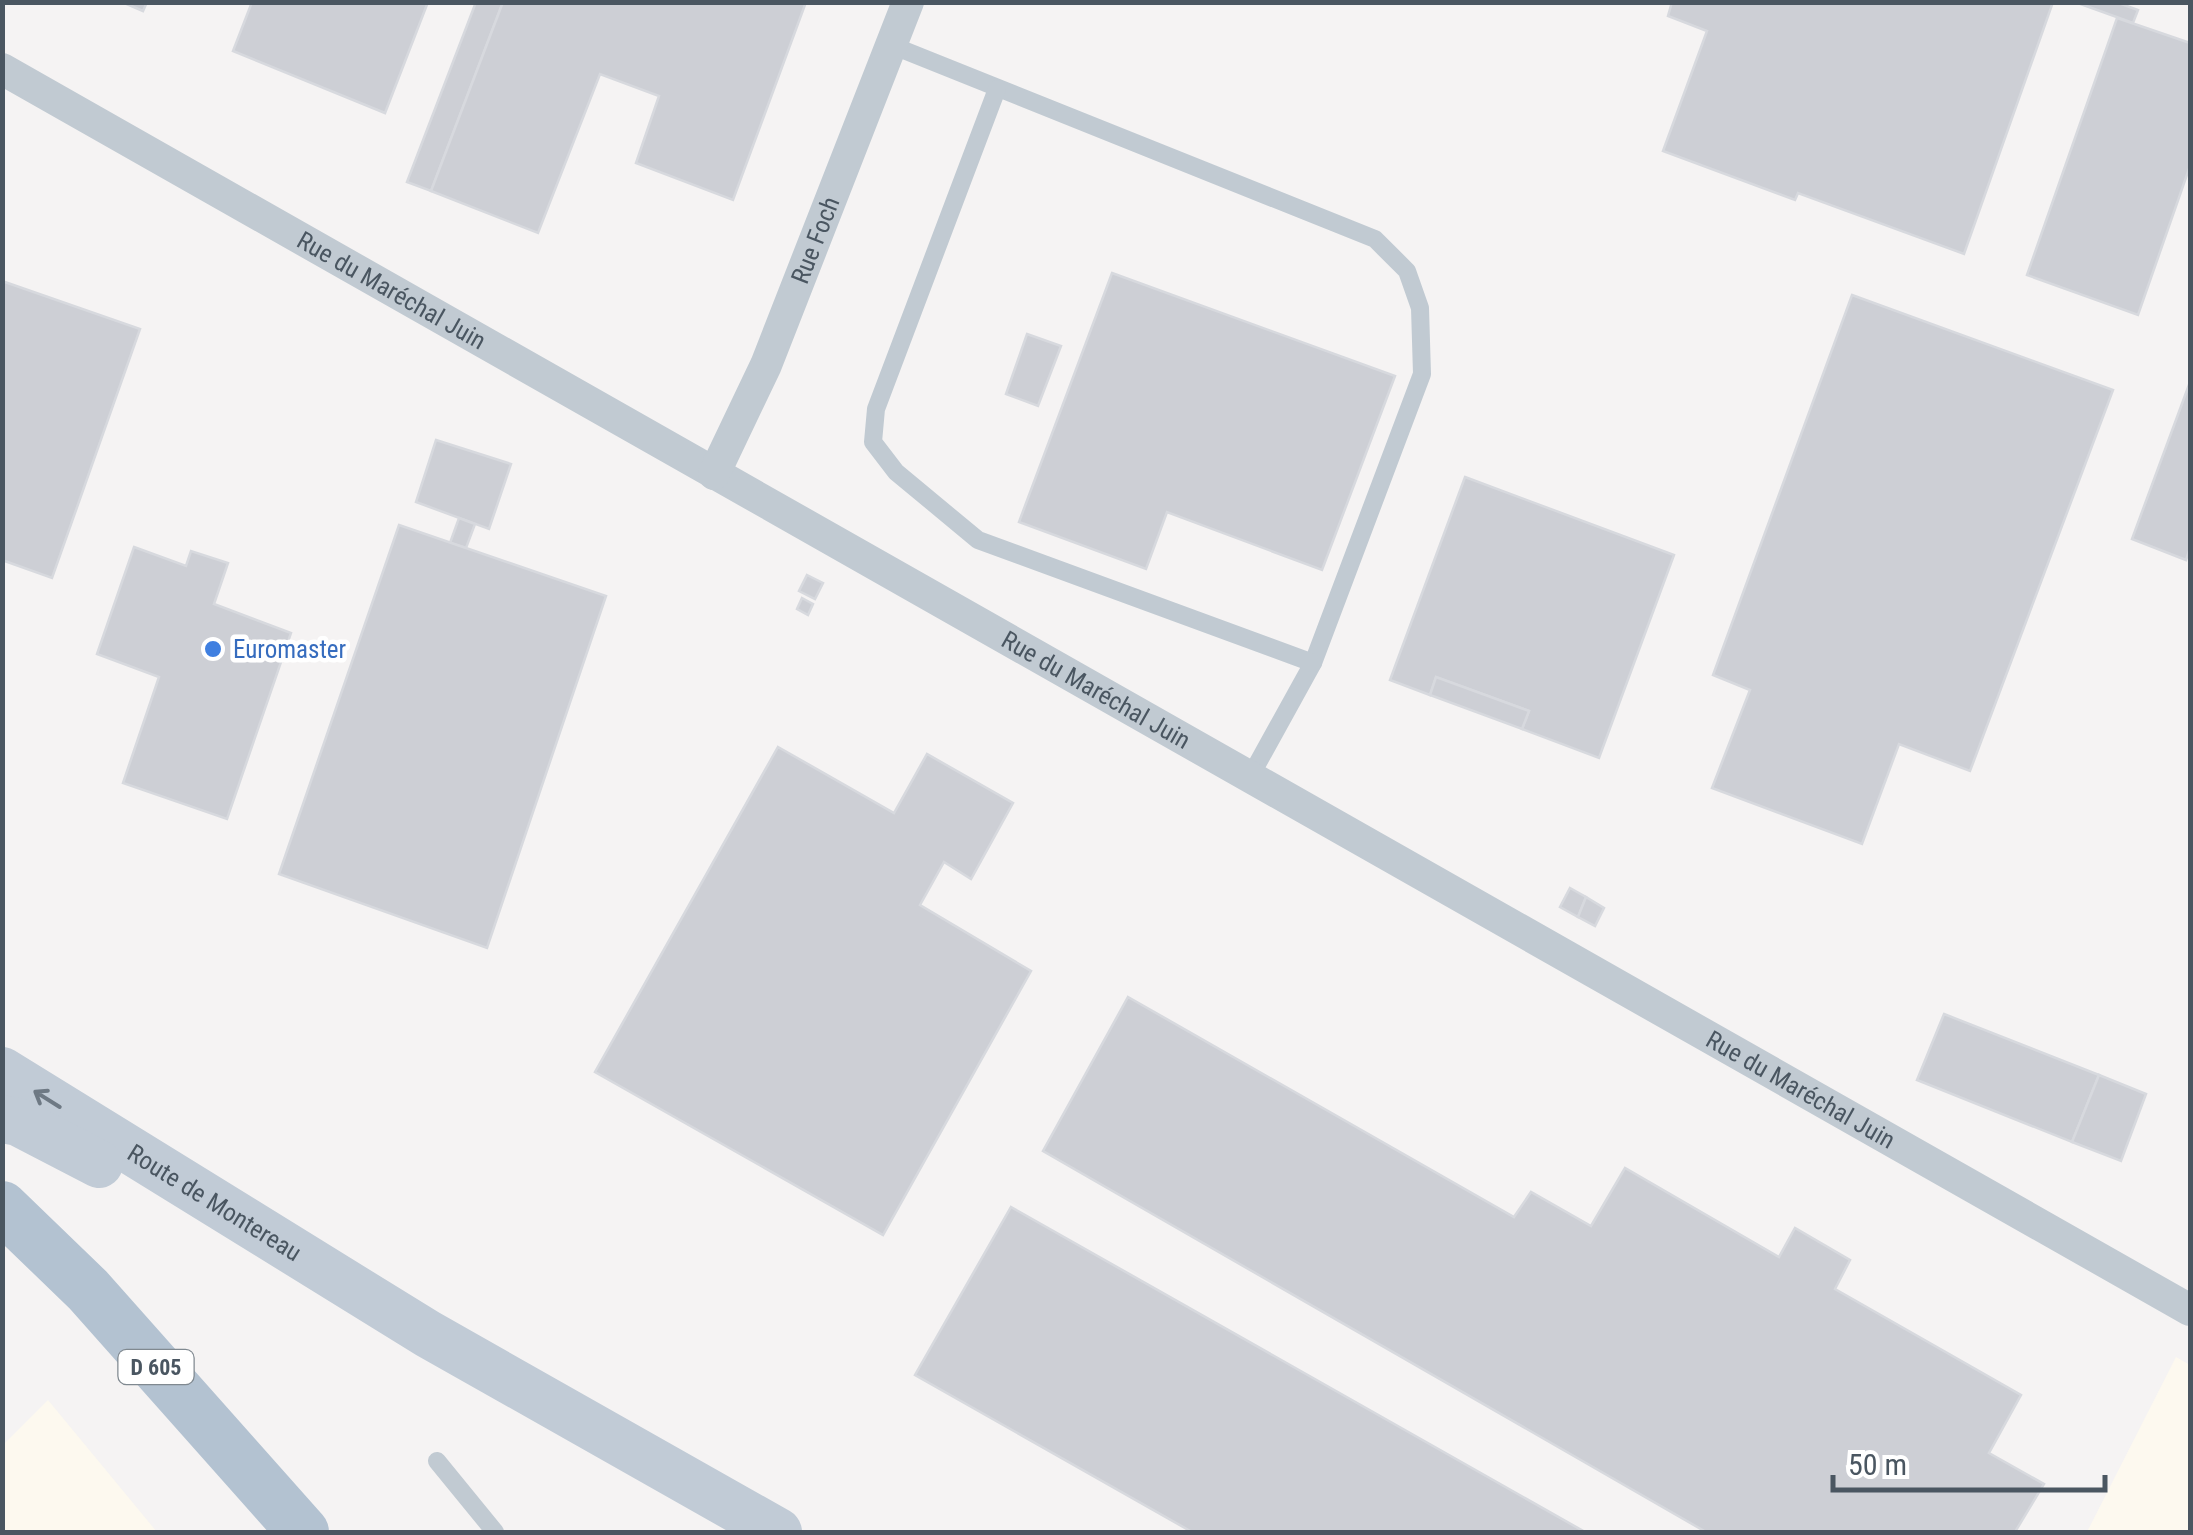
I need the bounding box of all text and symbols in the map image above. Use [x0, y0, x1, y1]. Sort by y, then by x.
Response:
street label: Rue Foch [785, 192, 845, 288]
street label: Rue du Maréchal Juin [292, 225, 491, 355]
street label: Rue du Maréchal Juin [997, 625, 1196, 755]
place label: Euromaster [233, 635, 347, 664]
marker: Euromaster [202, 638, 224, 660]
street label: Rue du Maréchal Juin [1701, 1024, 1900, 1154]
one-way arrow [34, 1089, 62, 1109]
street label: Route de Montereau [123, 1138, 307, 1267]
road number: D 605 [118, 1350, 194, 1384]
scale bar [1833, 1430, 2106, 1492]
text: 50 m [1848, 1447, 1907, 1482]

